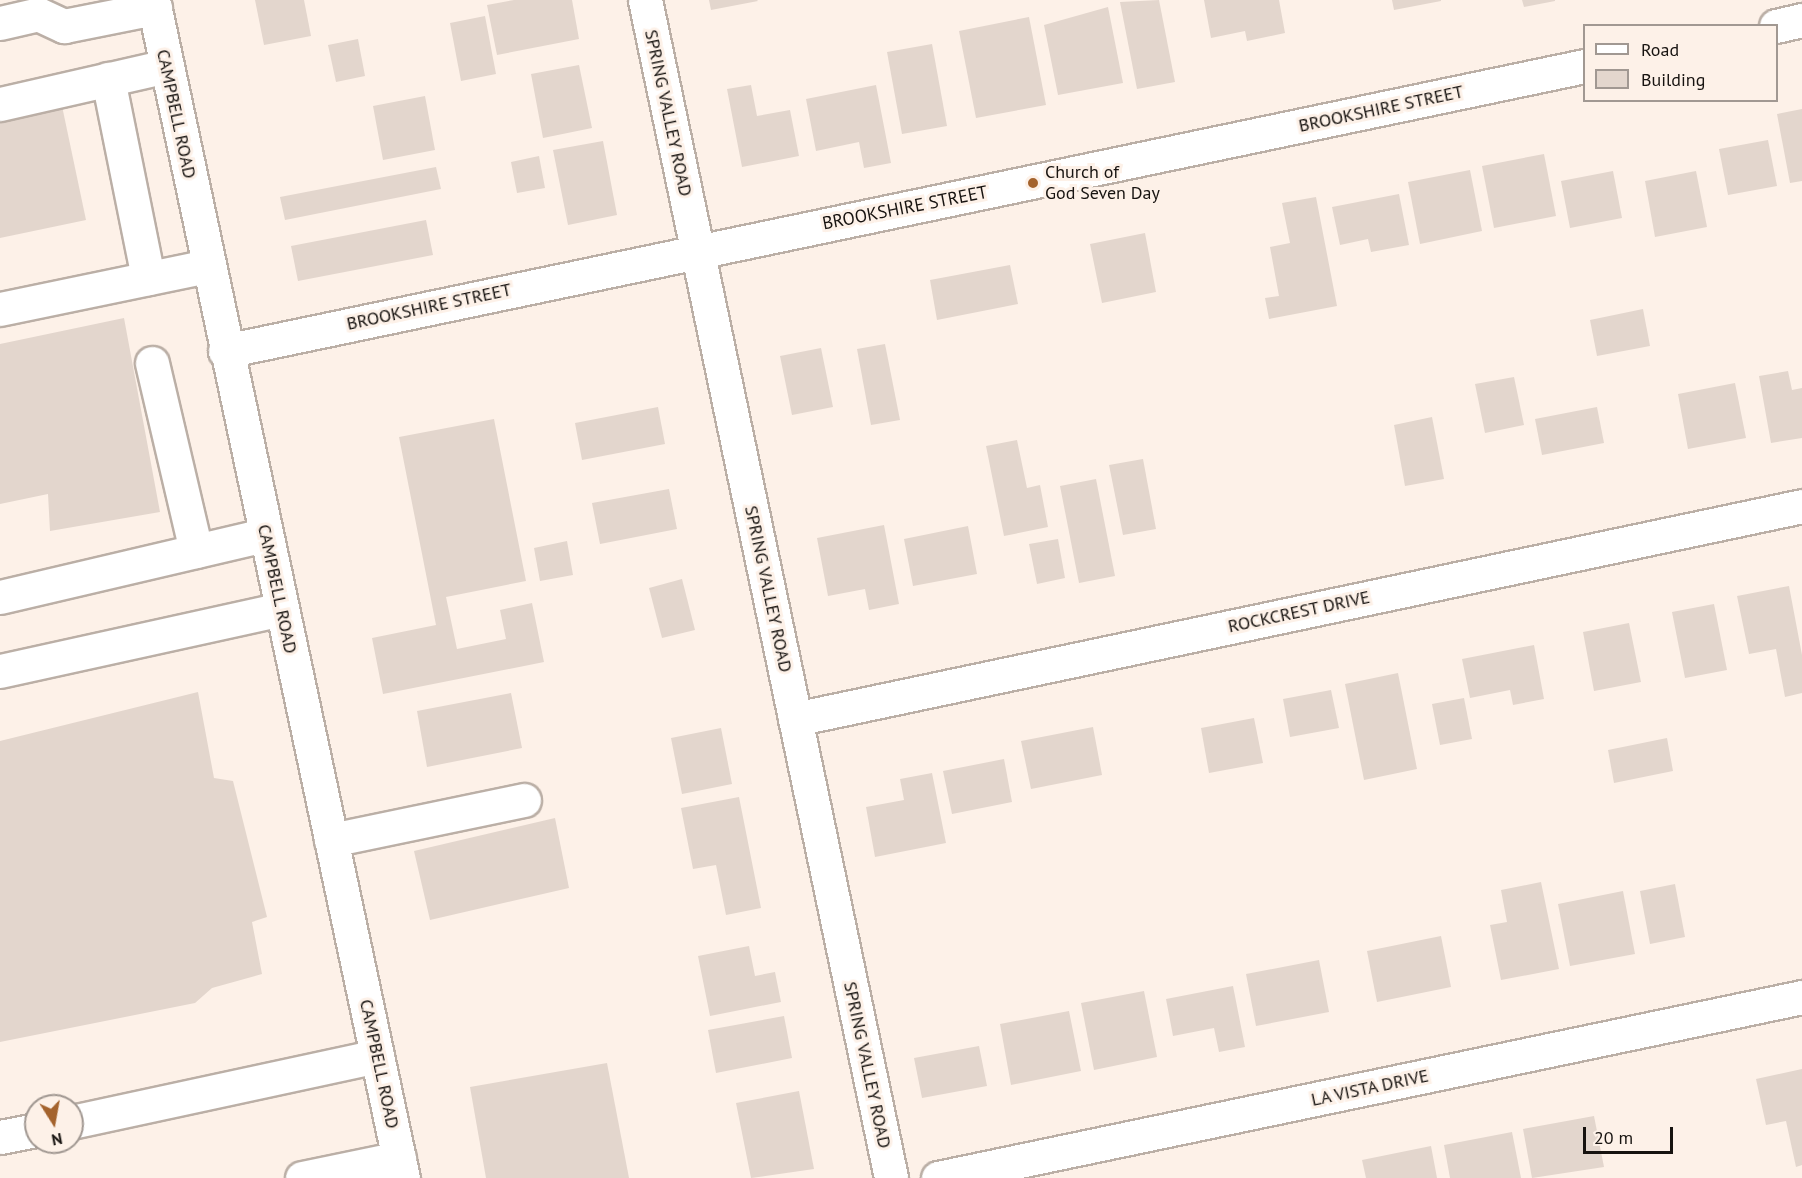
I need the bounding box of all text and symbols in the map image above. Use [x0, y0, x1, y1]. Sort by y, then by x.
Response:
legend [1583, 24, 1778, 102]
street label: SPRING VALLEY ROAD [640, 27, 696, 199]
text: Road [1641, 38, 1679, 61]
street label: CAMPBELL ROAD [152, 47, 200, 181]
text: Building [1641, 68, 1705, 91]
street label: BROOKSHIRE STREET [1297, 81, 1465, 137]
place label: Church of God Seven Day [1045, 162, 1160, 204]
marker: Church of God Seven Day [1026, 176, 1040, 190]
street label: BROOKSHIRE STREET [821, 181, 989, 235]
street label: BROOKSHIRE STREET [345, 279, 513, 335]
street label: SPRING VALLEY ROAD [740, 503, 796, 675]
street label: CAMPBELL ROAD [253, 522, 301, 656]
street label: ROCKCREST DRIVE [1226, 586, 1372, 638]
street label: SPRING VALLEY ROAD [839, 979, 895, 1151]
street label: CAMPBELL ROAD [355, 997, 403, 1131]
street label: LA VISTA DRIVE [1308, 1065, 1432, 1111]
north arrow [24, 1094, 84, 1154]
scale bar [1586, 1115, 1676, 1153]
text: 20 m [1594, 1126, 1633, 1149]
text: N [50, 1129, 64, 1151]

